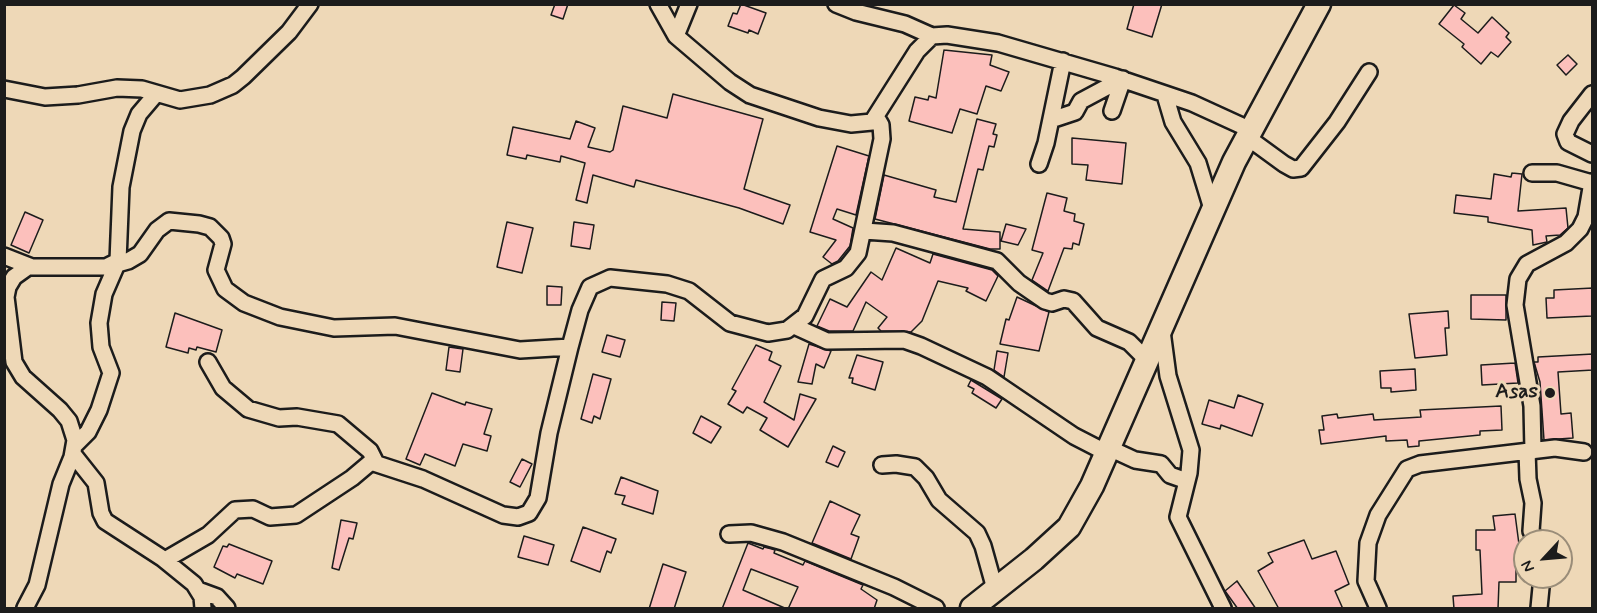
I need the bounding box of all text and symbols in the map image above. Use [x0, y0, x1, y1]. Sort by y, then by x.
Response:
place label: Asas [1495, 380, 1538, 406]
marker: Asas [1543, 386, 1557, 400]
north arrow [1513, 529, 1573, 589]
text: N [1516, 557, 1540, 576]

